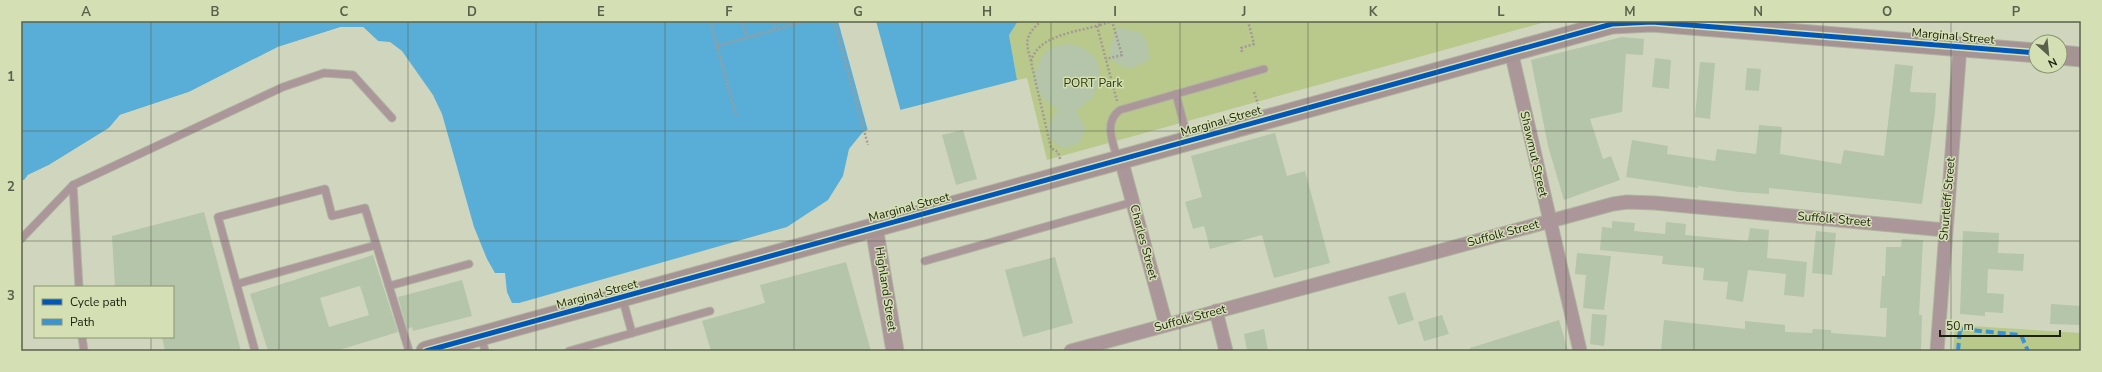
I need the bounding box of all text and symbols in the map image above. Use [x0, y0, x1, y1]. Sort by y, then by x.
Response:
text: A [81, 3, 91, 21]
text: B [211, 3, 220, 21]
text: C [340, 3, 349, 21]
text: D [467, 3, 477, 21]
text: E [597, 3, 605, 21]
text: F [725, 3, 733, 21]
text: G [853, 3, 863, 21]
text: H [982, 3, 992, 21]
text: I [1113, 3, 1117, 21]
text: J [1241, 3, 1246, 21]
text: K [1369, 3, 1378, 21]
text: L [1497, 3, 1505, 21]
text: M [1624, 3, 1636, 21]
text: N [1753, 3, 1763, 21]
text: O [1882, 3, 1892, 21]
text: P [2012, 3, 2021, 21]
street label: Marginal Street [1911, 24, 1996, 48]
north arrow [2028, 34, 2068, 74]
text: N [2045, 54, 2059, 71]
text: 1 [7, 68, 15, 86]
park label: PORT Park [1064, 75, 1123, 91]
street label: Marginal Street [1179, 102, 1264, 140]
street label: Shawmut Street [1516, 110, 1552, 199]
street label: Shurtleff Street [1935, 156, 1959, 241]
text: 2 [7, 178, 15, 196]
street label: Marginal Street [867, 188, 952, 225]
street label: Charles Street [1126, 203, 1162, 282]
street label: Suffolk Street [1797, 208, 1872, 230]
street label: Suffolk Street [1465, 216, 1541, 250]
street label: Highland Street [871, 246, 901, 333]
street label: Marginal Street [555, 275, 640, 312]
legend [34, 286, 174, 338]
text: 3 [7, 287, 15, 305]
text: Cycle path [70, 294, 127, 310]
street label: Suffolk Street [1152, 301, 1228, 335]
scale bar [1940, 312, 2060, 338]
text: Path [70, 314, 95, 330]
text: 50 m [1946, 318, 1974, 334]

